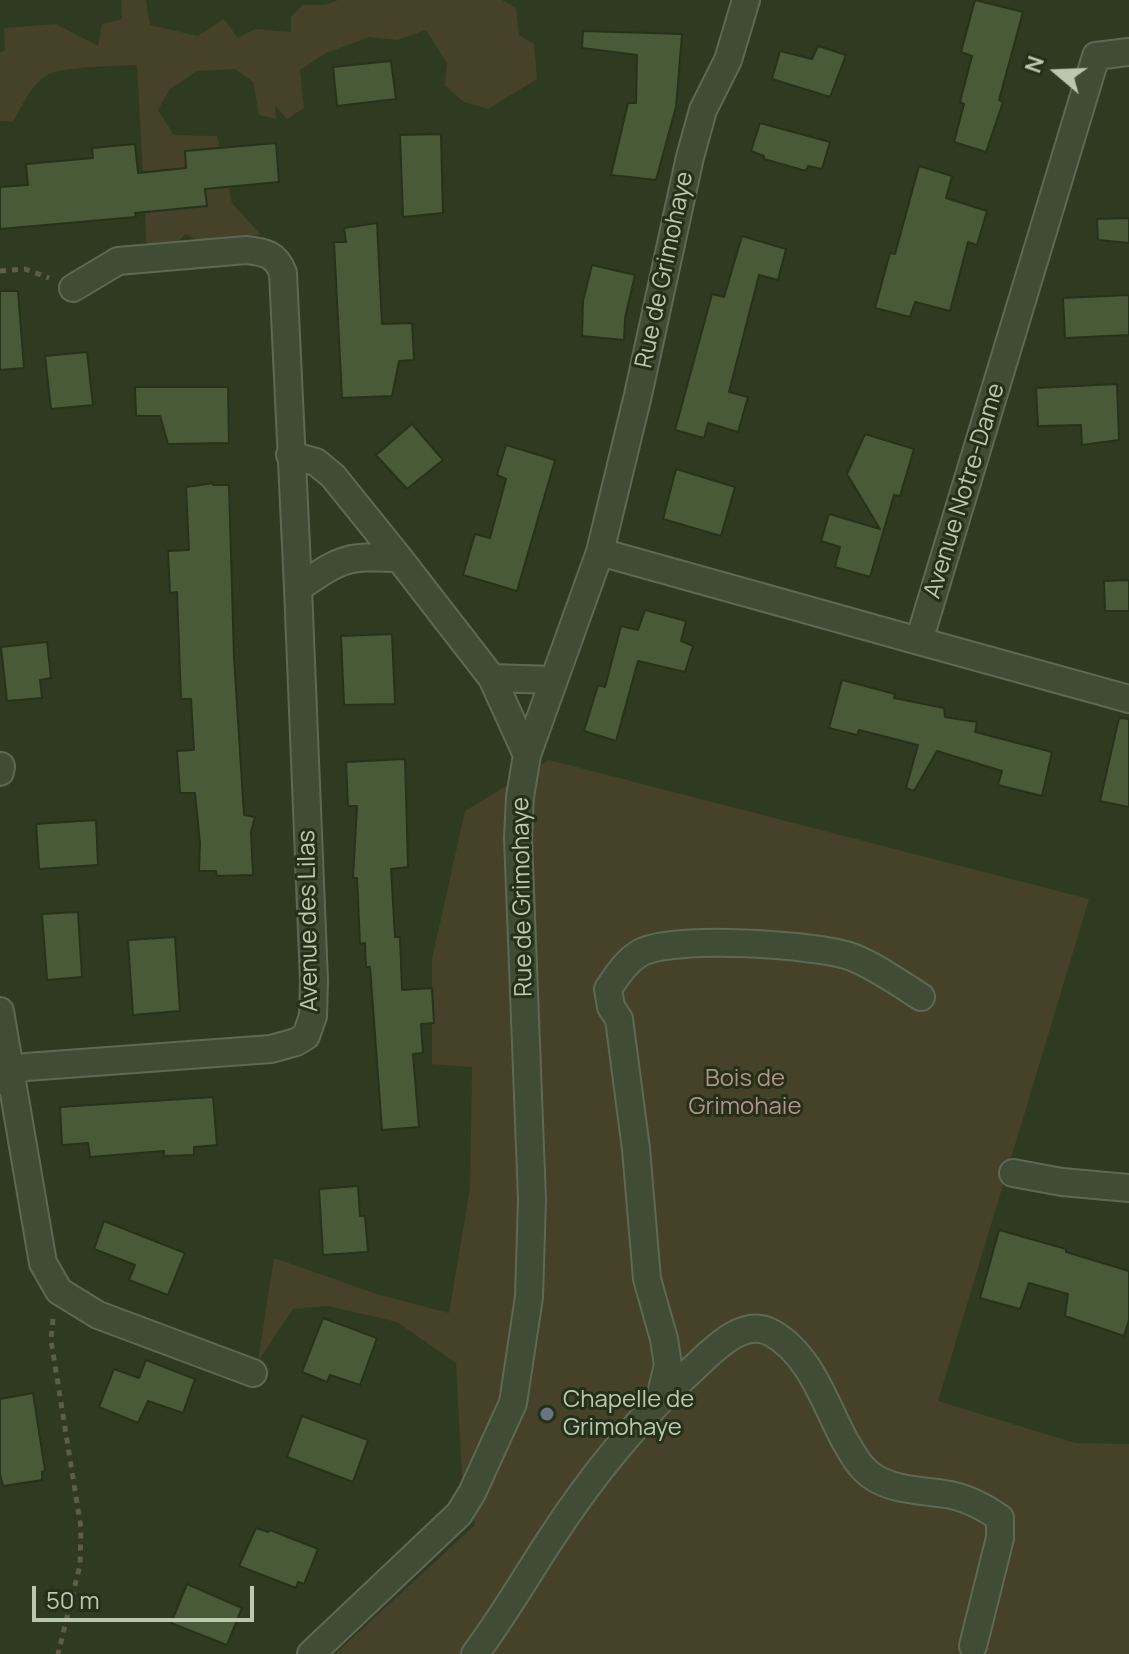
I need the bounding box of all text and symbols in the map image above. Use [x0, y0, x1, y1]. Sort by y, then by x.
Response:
north arrow [1017, 32, 1097, 112]
text: N [1018, 52, 1051, 77]
street label: Rue de Grimohaye [630, 169, 700, 371]
street label: Avenue Notre-Dame [919, 380, 1011, 602]
street label: Rue de Grimohaye [507, 797, 539, 997]
street label: Avenue des Lilas [293, 830, 325, 1012]
park label: Bois de Grimohaie [689, 1065, 801, 1121]
place label: Chapelle de Grimohaye [563, 1386, 694, 1442]
marker: Chapelle de Grimohaye [538, 1405, 556, 1423]
scale bar [36, 1570, 258, 1620]
text: 50 m [46, 1583, 100, 1616]

